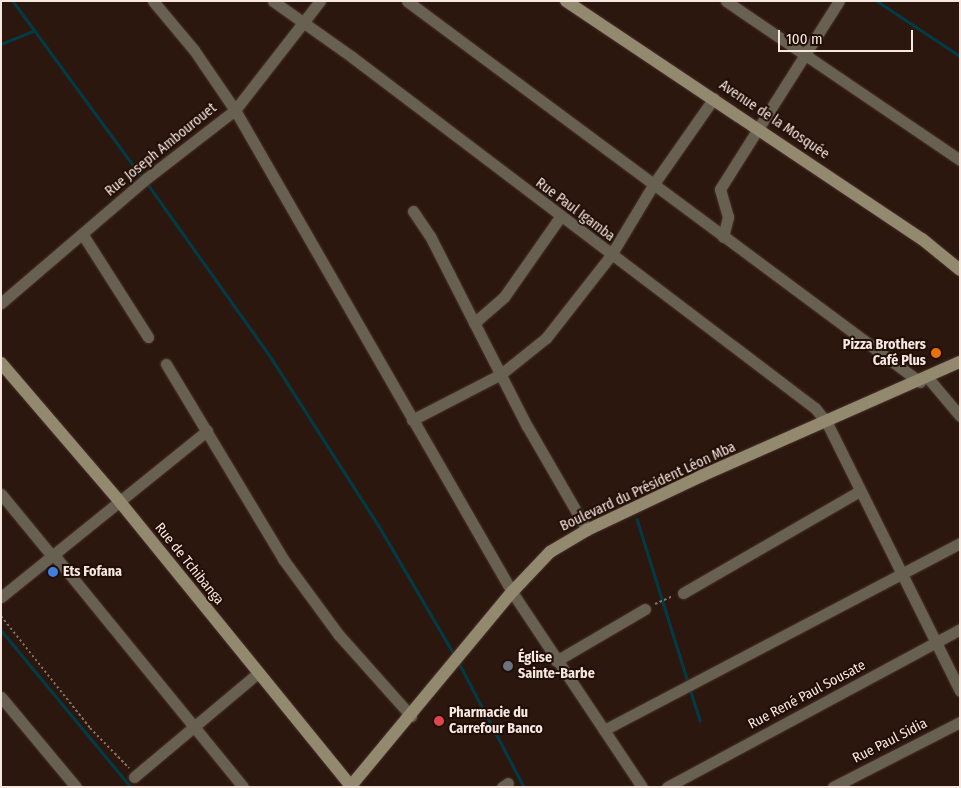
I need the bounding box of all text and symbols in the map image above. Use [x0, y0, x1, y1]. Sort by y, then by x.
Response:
scale bar [781, 20, 916, 52]
text: 100 m [786, 30, 823, 48]
street label: Avenue de la Mosquée [716, 77, 832, 163]
street label: Rue Joseph Ambourouet [102, 100, 220, 200]
street label: Rue Paul Igamba [532, 175, 618, 245]
place label: Pizza Brothers Café Plus [843, 337, 926, 370]
marker: Pizza Brothers Café Plus [930, 347, 942, 359]
street label: Boulevard du Président Léon Mba [558, 439, 738, 535]
street label: Rue de Tchibanga [151, 520, 227, 608]
place label: Ets Fofana [63, 564, 122, 580]
marker: Ets Fofana [47, 566, 59, 578]
place label: Église Sainte-Barbe [518, 650, 595, 682]
street label: Rue René Paul Sousate [745, 657, 869, 733]
marker: Église Sainte-Barbe [502, 660, 514, 672]
place label: Pharmacie du Carrefour Banco [449, 705, 543, 738]
marker: Pharmacie du Carrefour Banco [433, 715, 445, 727]
street label: Rue Paul Sidia [850, 715, 930, 767]

